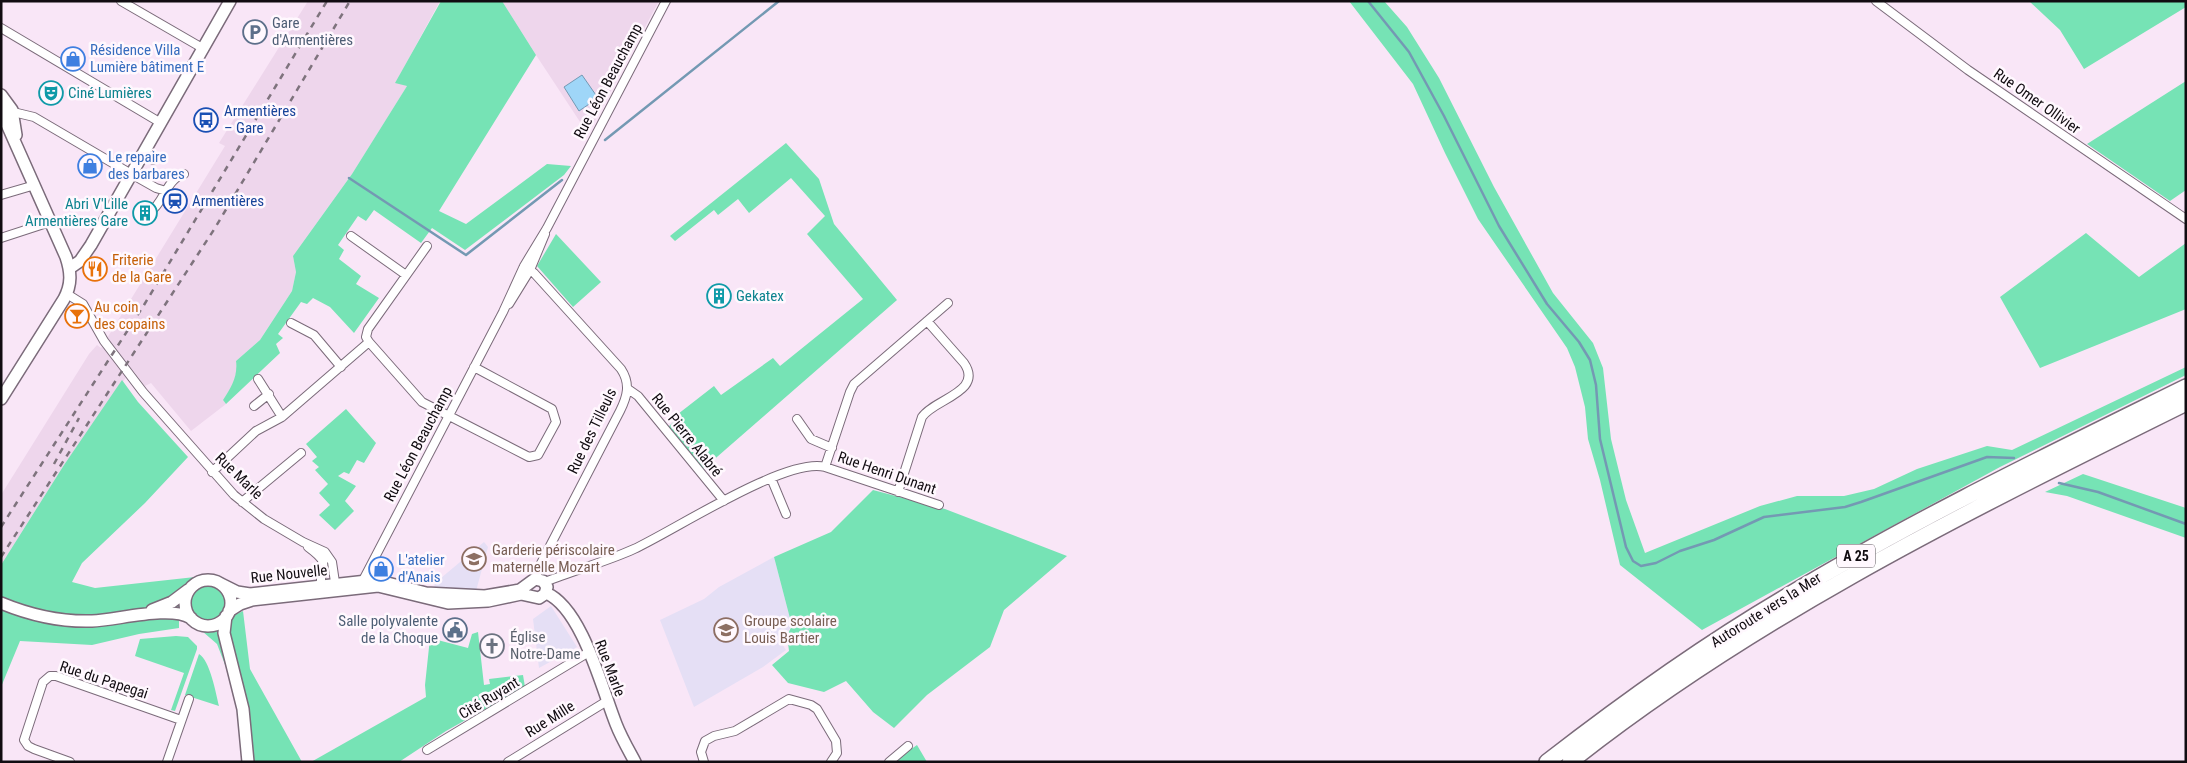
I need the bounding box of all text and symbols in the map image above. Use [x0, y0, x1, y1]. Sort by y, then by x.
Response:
place label: Gare d'Armentières [272, 14, 353, 49]
parking icon: Gare d'Armentières [242, 19, 268, 45]
street label: Rue Léon Beauchamp [570, 20, 646, 142]
place label: Résidence Villa Lumière bâtiment E [90, 41, 204, 76]
shop icon: Résidence Villa Lumière bâtiment E [60, 46, 86, 72]
street label: Rue Omer Ollivier [1990, 64, 2084, 138]
theatre icon: Ciné Lumières [38, 80, 64, 106]
place label: Ciné Lumières [68, 84, 152, 102]
place label: Armentières – Gare [224, 102, 296, 137]
bus stop icon: Armentières – Gare [193, 107, 219, 133]
place label: Le repaire des barbares [108, 148, 185, 183]
shop icon: Le repaire des barbares [77, 153, 103, 179]
station icon: Armentières [162, 188, 188, 214]
place label: Armentières [192, 192, 264, 210]
place label: Abri V'Lille Armentières Gare [25, 195, 128, 230]
building icon: Abri V'Lille Armentières Gare [132, 200, 158, 226]
place label: Friterie de la Gare [112, 251, 172, 286]
restaurant icon: Friterie de la Gare [82, 256, 108, 282]
building icon: Gekatex [706, 283, 732, 309]
place label: Gekatex [736, 287, 784, 305]
place label: Au coin des copains [94, 298, 166, 333]
bar icon: Au coin des copains [64, 303, 90, 329]
street label: Rue Léon Beauchamp [380, 383, 456, 505]
street label: Rue des Tilleuls [564, 385, 621, 477]
street label: Rue Pierre Alabré [648, 390, 726, 480]
street label: Rue Henri Dunant [836, 448, 938, 498]
street label: Rue Marle [211, 449, 267, 503]
place label: Garderie périscolaire maternelle Mozart [492, 541, 615, 576]
road number: A 25 [1837, 544, 1875, 568]
school or university icon: Garderie périscolaire maternelle Mozart [461, 546, 487, 572]
place label: L'atelier d'Anais [398, 551, 445, 586]
shop icon: L'atelier d'Anais [368, 556, 394, 582]
street label: Rue Nouvelle [250, 561, 328, 587]
street label: Autoroute vers la Mer [1707, 569, 1825, 651]
place label: Salle polyvalente de la Choque [338, 612, 438, 647]
place label: Groupe scolaire Louis Bartier [744, 612, 837, 647]
public building icon: Salle polyvalente de la Choque [442, 617, 468, 643]
school or university icon: Groupe scolaire Louis Bartier [713, 617, 739, 643]
place label: Église Notre-Dame [510, 628, 581, 663]
church icon: Église Notre-Dame [479, 633, 505, 659]
street label: Rue Marle [591, 637, 629, 699]
street label: Rue du Papegai [58, 657, 150, 703]
street label: Cité Ruyant [456, 673, 522, 723]
street label: Rue Mille [522, 697, 578, 741]

